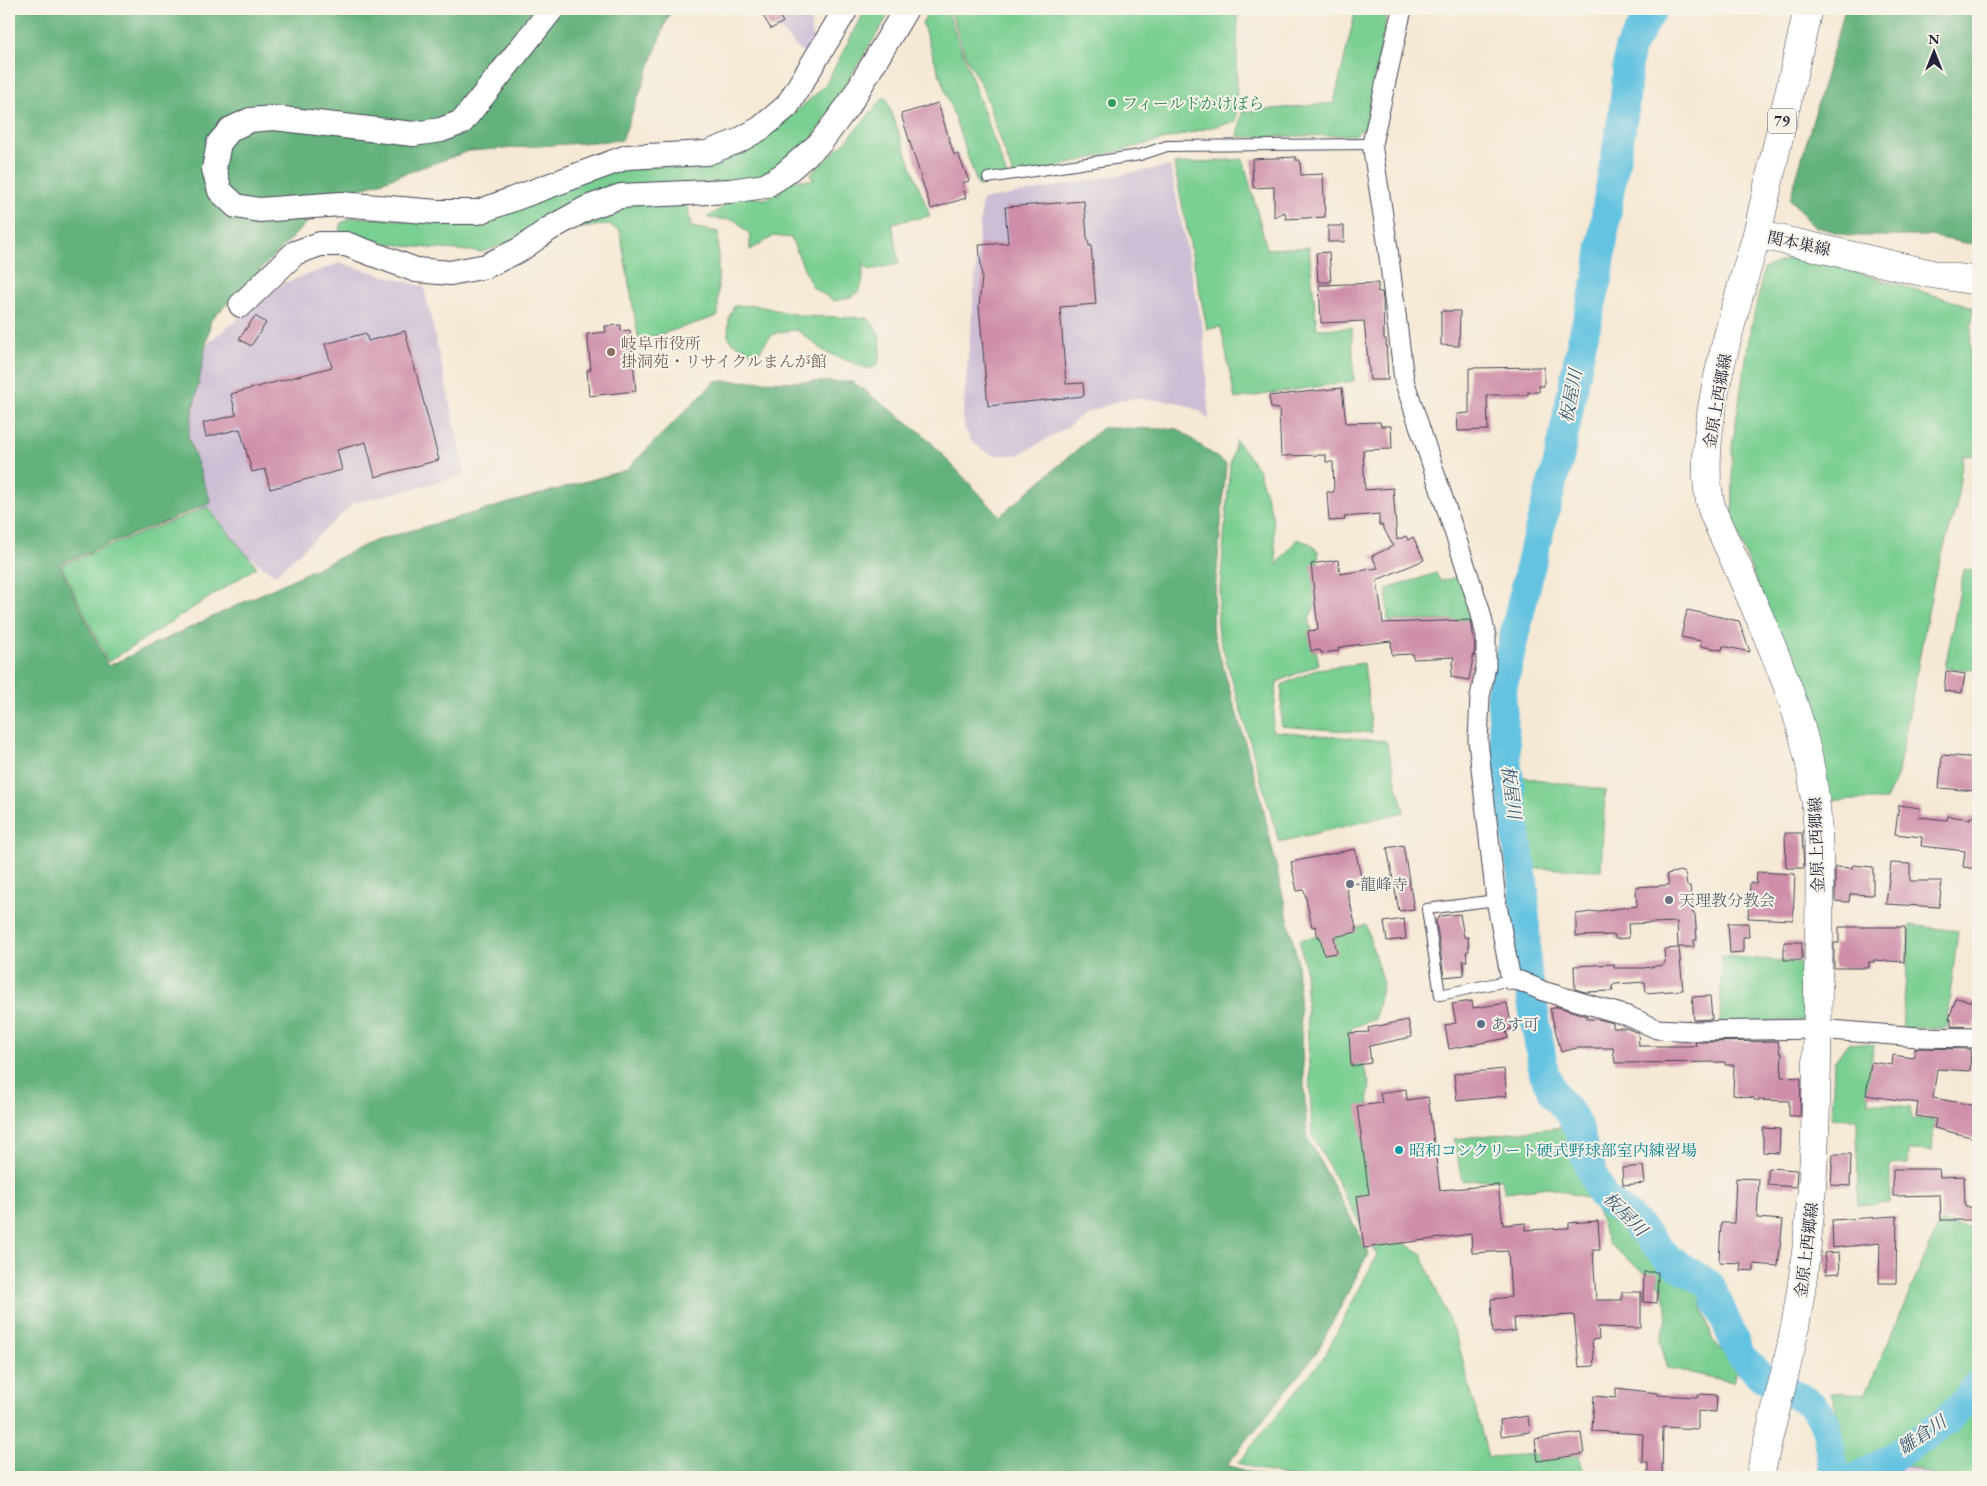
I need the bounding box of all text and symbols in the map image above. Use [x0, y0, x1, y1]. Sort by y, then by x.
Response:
north arrow [1910, 28, 1960, 78]
text: N [1928, 30, 1940, 48]
place label: フィールドかけぼら [1122, 93, 1264, 114]
marker: フィールドかけぼら [1106, 97, 1118, 109]
road number: 79 [1768, 108, 1796, 134]
street label: 関本巣線 [1765, 227, 1832, 260]
place label: 岐阜市役所 掛洞苑・リサイクルまんが館 [621, 333, 827, 372]
marker: 岐阜市役所 掛洞苑・リサイクルまんが館 [605, 346, 617, 358]
street label: 金原上西郷線 [1699, 352, 1736, 450]
water label: 板屋川 [1554, 365, 1587, 425]
water label: 板屋川 [1497, 764, 1526, 822]
street label: 金原上西郷線 [1804, 797, 1829, 893]
place label: 龍峰寺 [1360, 874, 1408, 895]
marker: 龍峰寺 [1344, 878, 1356, 890]
place label: 天理教分教会 [1679, 890, 1775, 911]
marker: 天理教分教会 [1663, 894, 1675, 906]
place label: あす可 [1491, 1014, 1539, 1035]
marker: あす可 [1475, 1018, 1487, 1030]
place label: 昭和コンクリート硬式野球部室内練習場 [1409, 1140, 1697, 1161]
marker: 昭和コンクリート硬式野球部室内練習場 [1393, 1144, 1405, 1156]
water label: 板屋川 [1598, 1186, 1654, 1242]
street label: 金原上西郷線 [1790, 1201, 1823, 1299]
water label: 雛倉川 [1893, 1409, 1952, 1459]

